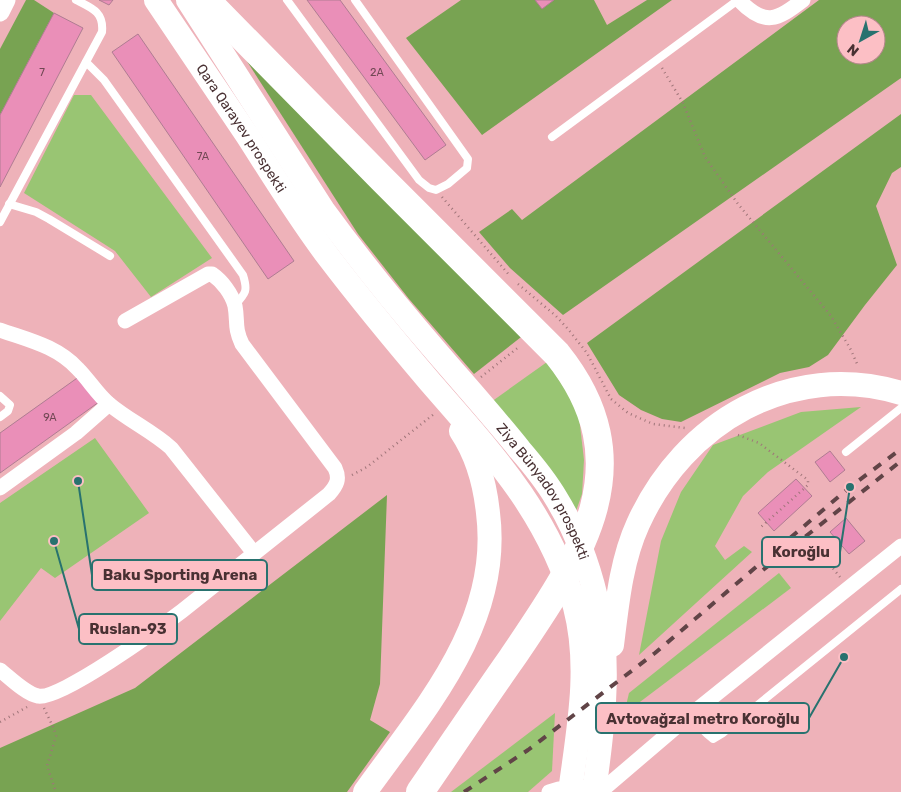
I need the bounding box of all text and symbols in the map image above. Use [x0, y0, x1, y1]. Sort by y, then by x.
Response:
north arrow [836, 15, 886, 65]
text: N [844, 40, 862, 59]
street label: Qara Qarayev prospekti [193, 61, 290, 196]
house number: 7 [39, 66, 45, 79]
house number: 2A [370, 66, 385, 79]
house number: 7A [197, 150, 210, 163]
house number: 9A [43, 411, 57, 424]
street label: Ziya Bünyadov prospekti [493, 420, 593, 562]
callout: Koroğlu [762, 537, 840, 567]
text: Koroğlu [772, 543, 830, 561]
callout: Baku Sporting Arena [92, 560, 267, 590]
text: Baku Sporting Arena [103, 566, 257, 584]
callout: Ruslan-93 [79, 614, 177, 644]
text: Ruslan-93 [89, 620, 167, 638]
callout: Avtovağzal metro Koroğlu [596, 703, 809, 733]
text: Avtovağzal metro Koroğlu [606, 710, 800, 728]

